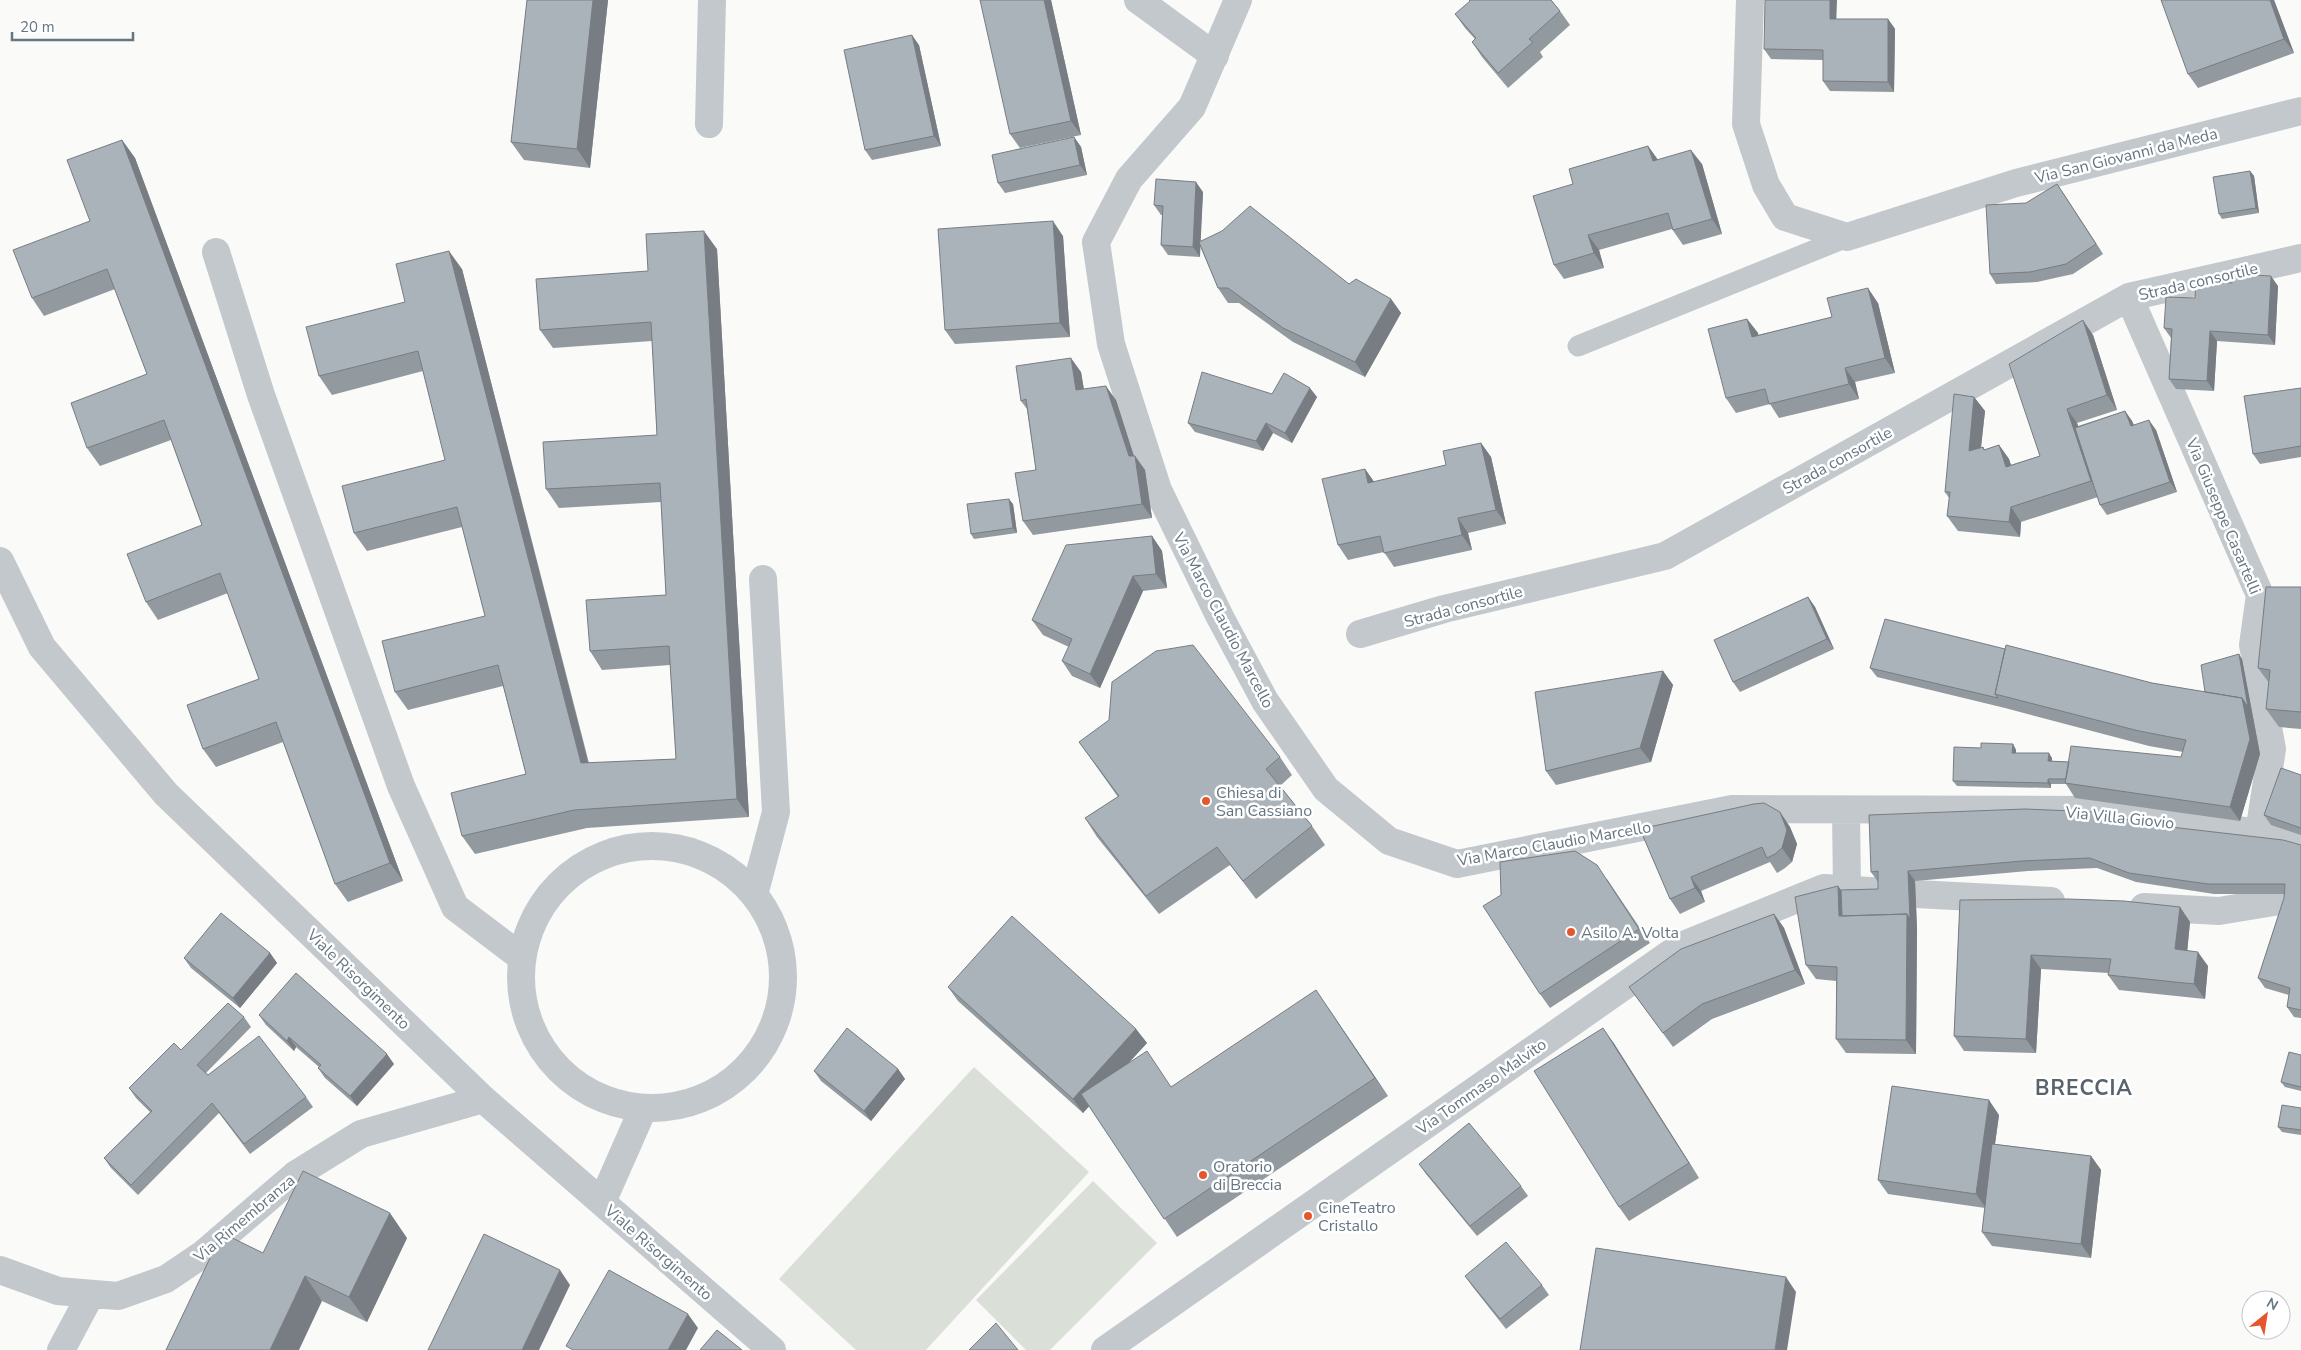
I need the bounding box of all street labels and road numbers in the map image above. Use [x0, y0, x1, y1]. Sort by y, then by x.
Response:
street label: Via San Giovanni da Meda [2032, 123, 2220, 190]
street label: Strada consortile [2136, 258, 2260, 306]
street label: Strada consortile [1779, 422, 1896, 500]
street label: Via Giuseppe Casartelli [2180, 434, 2266, 598]
street label: Via Marco Claudio Marcello [1167, 528, 1279, 712]
street label: Strada consortile [1402, 581, 1525, 633]
street label: Via Villa Giovio [2064, 801, 2175, 835]
street label: Via Marco Claudio Marcello [1455, 816, 1653, 872]
street label: Viale Risorgimento [301, 924, 415, 1035]
street label: Via Tommaso Malvito [1411, 1034, 1551, 1141]
street label: Via Rimembranza [189, 1170, 300, 1268]
street label: Viale Risorgimento [599, 1199, 717, 1306]

